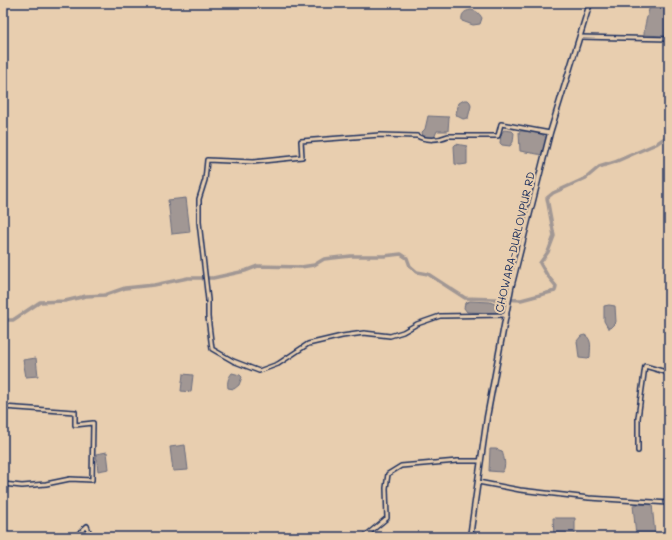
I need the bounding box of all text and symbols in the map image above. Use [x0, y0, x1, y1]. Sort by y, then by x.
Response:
street label: CHOWARA-DURLOVPUR RD [491, 170, 538, 314]

